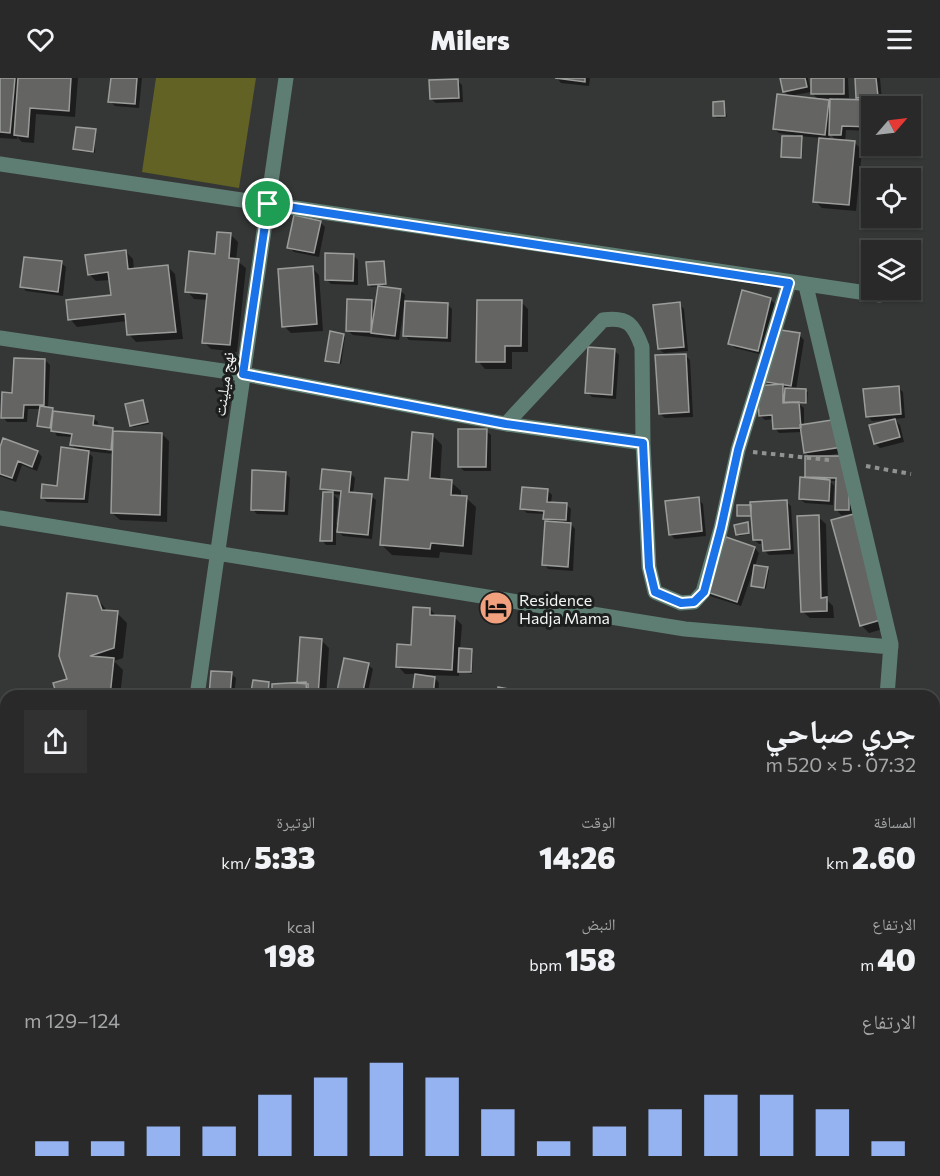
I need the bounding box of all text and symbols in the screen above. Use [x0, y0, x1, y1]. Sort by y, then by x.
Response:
icon: heart [24, 23, 57, 56]
text: Milers [430, 23, 510, 56]
icon: menu [883, 23, 916, 56]
north arrow [861, 96, 921, 156]
map controls [861, 96, 921, 300]
button: locate [861, 168, 921, 228]
pin [242, 178, 293, 229]
icon: arrive [251, 187, 284, 220]
button: layers [861, 240, 921, 300]
street label: نهج ميلينت [209, 351, 239, 418]
hotel icon: Residence Hadja Mama [478, 590, 514, 626]
place label: Residence Hadja Mama [519, 590, 610, 627]
text: جري صباحي [765, 709, 916, 750]
button: share [24, 710, 87, 773]
text: 07:32 · 5 × 520 m [766, 752, 916, 776]
text: الوتيرة [276, 812, 315, 831]
text: الوقت [581, 812, 616, 831]
text: المسافة [874, 812, 916, 831]
text: 5:33 [254, 838, 315, 875]
text: 14:26 [539, 838, 616, 875]
text: 2.60 [852, 838, 916, 875]
text: /km [221, 853, 254, 872]
text: km [826, 853, 852, 872]
text: النبض [582, 914, 616, 933]
text: الارتفاع [872, 914, 916, 933]
text: kcal [287, 917, 315, 936]
text: 198 [264, 936, 315, 973]
text: 158 [565, 940, 616, 977]
text: 40 [877, 940, 916, 977]
text: bpm [529, 955, 565, 974]
text: m [860, 955, 877, 974]
text: 124–129 m [24, 1008, 120, 1032]
text: الارتفاع [861, 1009, 916, 1033]

